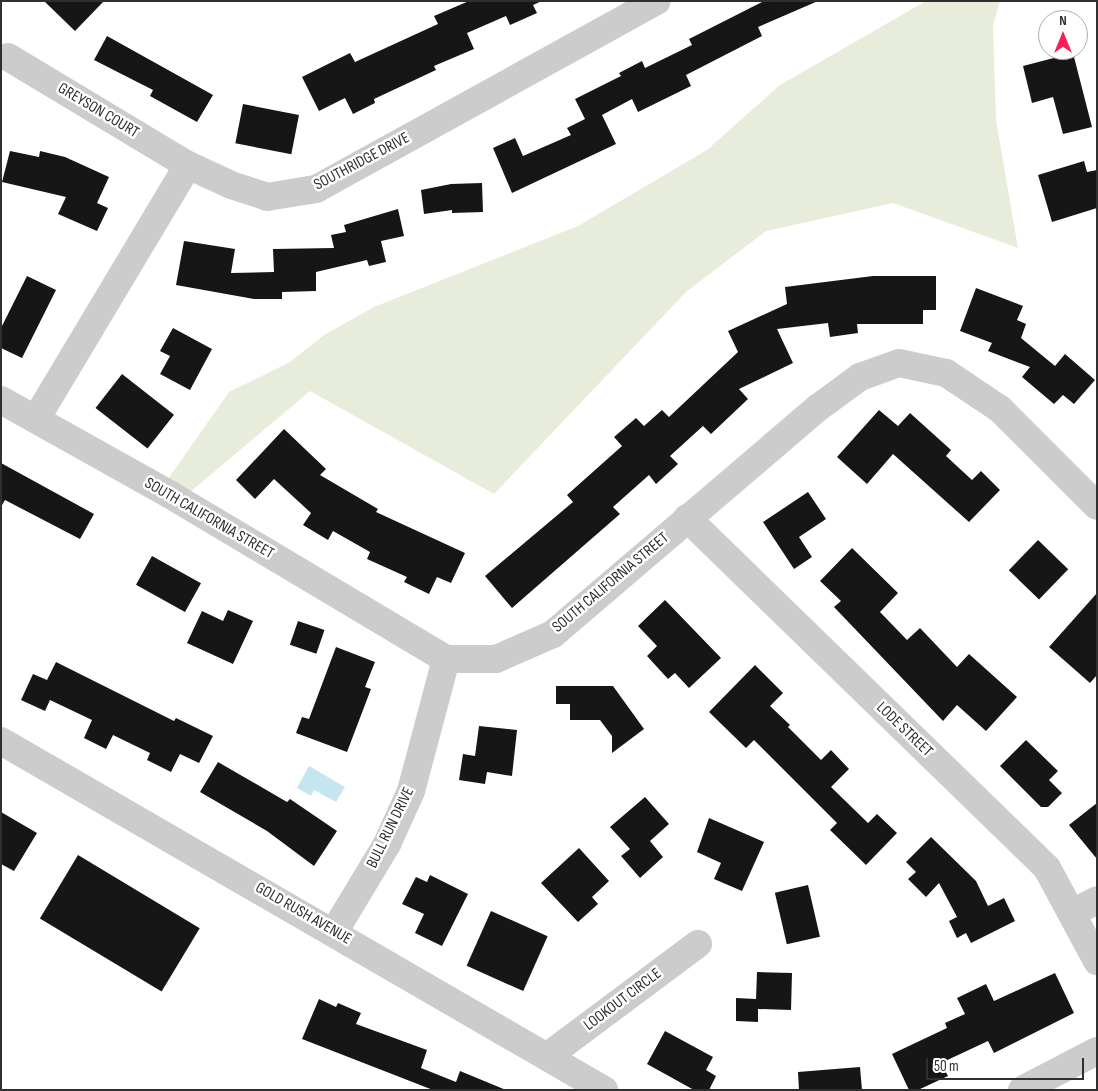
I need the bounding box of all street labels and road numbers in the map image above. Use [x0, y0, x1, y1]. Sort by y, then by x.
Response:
street label: GREYSON COURT [54, 79, 142, 143]
street label: SOUTHRIDGE DRIVE [311, 129, 413, 195]
street label: SOUTH CALIFORNIA STREET [141, 474, 277, 564]
street label: SOUTH CALIFORNIA STREET [549, 529, 673, 637]
street label: LODE STREET [872, 698, 936, 762]
street label: BULL RUN DRIVE [363, 784, 419, 872]
street label: GOLD RUSH AVENUE [252, 879, 354, 949]
street label: LOOKOUT CIRCLE [581, 965, 665, 1035]

